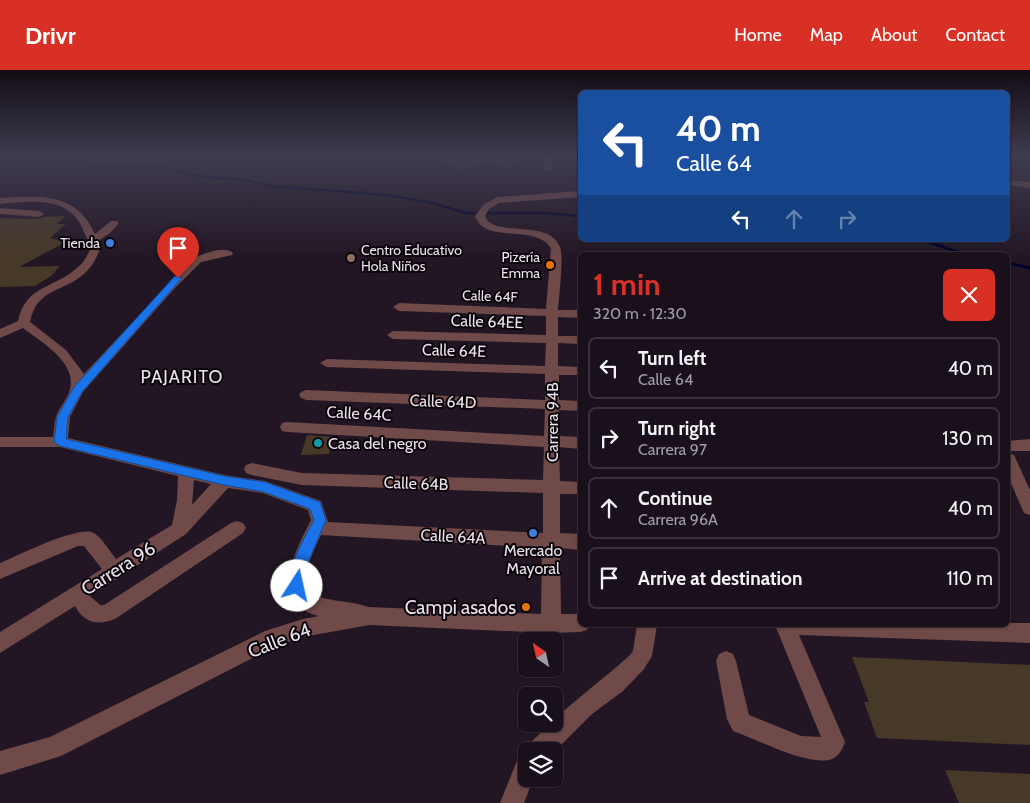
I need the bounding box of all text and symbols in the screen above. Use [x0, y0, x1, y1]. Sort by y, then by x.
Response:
text: Drivr [25, 21, 76, 50]
text: Home [734, 24, 782, 46]
text: Map [810, 24, 843, 46]
text: About [871, 24, 917, 46]
text: Contact [945, 24, 1005, 46]
text: 40 m [676, 107, 761, 150]
icon: left [593, 110, 658, 175]
text: Calle 64 [676, 150, 752, 177]
icon: left [727, 205, 755, 233]
icon: ahead [780, 205, 808, 233]
icon: right [833, 205, 861, 233]
pin [157, 227, 199, 278]
place label: Tienda [60, 234, 100, 252]
icon: arrive [164, 234, 192, 262]
marker: Tienda [104, 237, 116, 249]
place label: Centro Educativo Hola Niños [361, 241, 462, 275]
place label: Pizería Emma [501, 248, 540, 282]
marker: Centro Educativo Hola Niños [345, 252, 357, 264]
marker: Pizería Emma [544, 259, 556, 271]
text: 1 min [593, 266, 661, 303]
button: close [943, 269, 995, 321]
street label: Calle 64F [462, 286, 519, 306]
text: 320 m · 12:30 [593, 304, 687, 323]
street label: Calle 64EE [450, 311, 524, 332]
street label: Calle 64E [422, 340, 486, 361]
text: Turn left [638, 347, 706, 370]
icon: left [595, 354, 623, 382]
text: 40 m [948, 357, 993, 380]
district label: PAJARITO [141, 366, 223, 388]
text: Calle 64 [638, 370, 693, 389]
street label: Carrera 94B [543, 382, 562, 462]
street label: Calle 64D [409, 391, 477, 412]
street label: Calle 64C [326, 402, 392, 425]
text: Turn right [638, 417, 716, 440]
icon: right [595, 424, 623, 452]
text: 130 m [942, 427, 993, 450]
place label: Casa del negro [328, 434, 427, 453]
marker: Casa del negro [312, 437, 324, 449]
text: Carrera 97 [638, 440, 707, 459]
street label: Calle 64B [383, 473, 449, 494]
text: Continue [638, 487, 712, 510]
icon: ahead [595, 494, 623, 522]
text: 40 m [948, 497, 993, 520]
text: Carrera 96A [638, 510, 718, 529]
street label: Calle 64A [420, 525, 486, 548]
marker: Mercado Mayoral [527, 527, 539, 539]
street label: Carrera 96 [77, 537, 160, 600]
place label: Mercado Mayoral [504, 541, 562, 578]
position arrow [270, 559, 322, 611]
icon: arrive [595, 564, 623, 592]
text: Arrive at destination [638, 567, 802, 590]
text: 110 m [946, 567, 993, 590]
place label: Campi asados [405, 596, 516, 619]
marker: Campi asados [520, 601, 532, 613]
street label: Calle 64 [244, 618, 314, 663]
north arrow [518, 632, 562, 678]
map controls [518, 632, 563, 787]
button: search [518, 687, 563, 732]
button: layers [518, 742, 563, 787]

